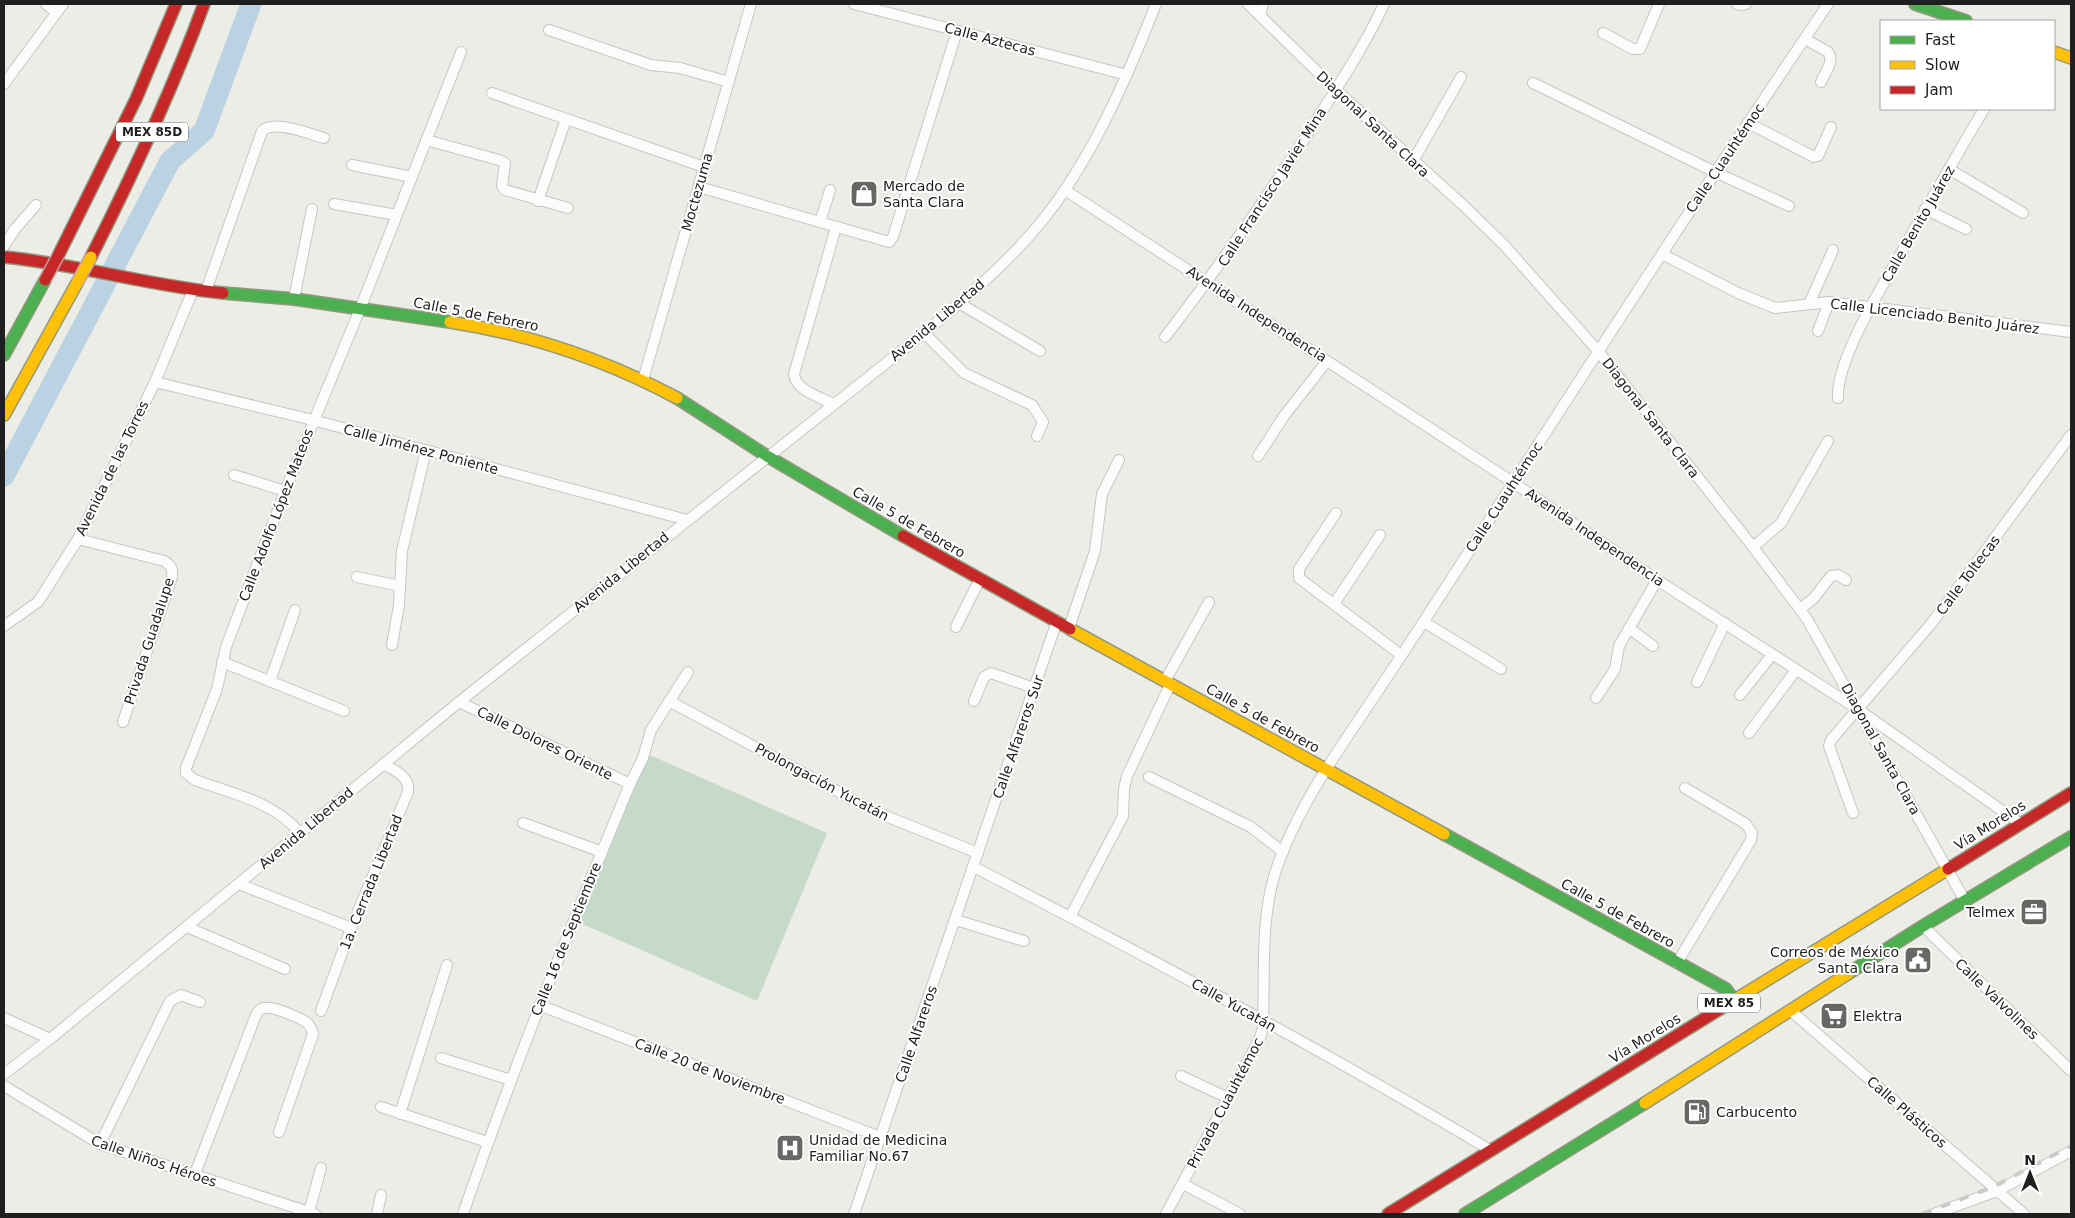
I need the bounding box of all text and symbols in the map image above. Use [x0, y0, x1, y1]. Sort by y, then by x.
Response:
street label: Calle Aztecas [943, 19, 1037, 59]
legend [1880, 20, 2055, 110]
text: Fast [1925, 31, 1955, 49]
text: Slow [1925, 56, 1960, 74]
street label: Diagonal Santa Clara [1313, 68, 1433, 180]
text: Jam [1924, 81, 1953, 99]
street label: Calle Cuauhtémoc [1683, 100, 1767, 216]
street label: Calle Francisco Javier Mina [1215, 105, 1329, 269]
road number: MEX 85D [116, 122, 188, 142]
street label: Moctezuma [678, 151, 716, 233]
street label: Calle Benito Juárez [1878, 163, 1958, 285]
place label: Mercado de Santa Clara [883, 178, 965, 210]
shop icon: Mercado de Santa Clara [849, 179, 879, 209]
street label: Avenida Independencia [1184, 263, 1330, 365]
street label: Avenida Libertad [887, 276, 987, 364]
street label: Calle 5 de Febrero [412, 294, 540, 334]
street label: Calle Licenciado Benito Juárez [1829, 295, 2041, 337]
street label: Diagonal Santa Clara [1599, 355, 1703, 481]
street label: Avenida de las Torres [72, 398, 152, 538]
street label: Calle Jiménez Poniente [342, 421, 500, 477]
street label: Calle Adolfo López Mateos [236, 426, 316, 604]
street label: Calle Cuauhtémoc [1462, 439, 1546, 555]
street label: Calle 5 de Febrero [850, 483, 968, 561]
street label: Avenida Independencia [1523, 485, 1667, 589]
street label: Avenida Libertad [570, 529, 672, 615]
street label: Calle Toltecas [1933, 532, 2003, 618]
street label: Privada Guadalupe [121, 575, 177, 707]
street label: Calle Alfareros Sur [989, 673, 1047, 801]
street label: Calle 5 de Febrero [1203, 680, 1323, 756]
street label: Diagonal Santa Clara [1838, 680, 1924, 818]
street label: Calle Dolores Oriente [475, 703, 615, 783]
street label: Prolongación Yucatán [752, 740, 892, 824]
street label: Avenida Libertad [256, 784, 356, 872]
street label: Vía Morelos [1951, 797, 2029, 853]
street label: 1a. Cerrada Libertad [337, 812, 405, 952]
street label: Calle 16 de Septiembre [528, 860, 604, 1018]
street label: Calle 5 de Febrero [1558, 875, 1678, 951]
office icon: Telmex [2019, 897, 2049, 927]
place label: Telmex [1965, 904, 2015, 920]
place label: Correos de México Santa Clara [1770, 944, 1899, 976]
public building icon: Correos de México Santa Clara [1903, 945, 1933, 975]
street label: Calle Valvolines [1952, 955, 2042, 1043]
street label: Calle Yucatán [1189, 975, 1279, 1035]
street label: Calle Alfareros [892, 983, 940, 1085]
road number: MEX 85 [1698, 994, 1760, 1012]
supermarket icon: Elektra [1819, 1001, 1849, 1031]
place label: Elektra [1853, 1008, 1902, 1024]
street label: Vía Morelos [1606, 1010, 1684, 1066]
street label: Calle 20 de Noviembre [633, 1035, 787, 1107]
street label: Privada Cuauhtémoc [1184, 1035, 1266, 1171]
street label: Calle Plásticos [1864, 1073, 1950, 1151]
fuel station icon: Carbucento [1682, 1097, 1712, 1127]
place label: Carbucento [1716, 1104, 1797, 1120]
street label: Calle Niños Héroes [89, 1132, 219, 1190]
place label: Unidad de Medicina Familiar No.67 [809, 1132, 947, 1164]
hospital icon: Unidad de Medicina Familiar No.67 [775, 1133, 805, 1163]
north arrow [2005, 1148, 2055, 1198]
text: N [2024, 1152, 2036, 1168]

